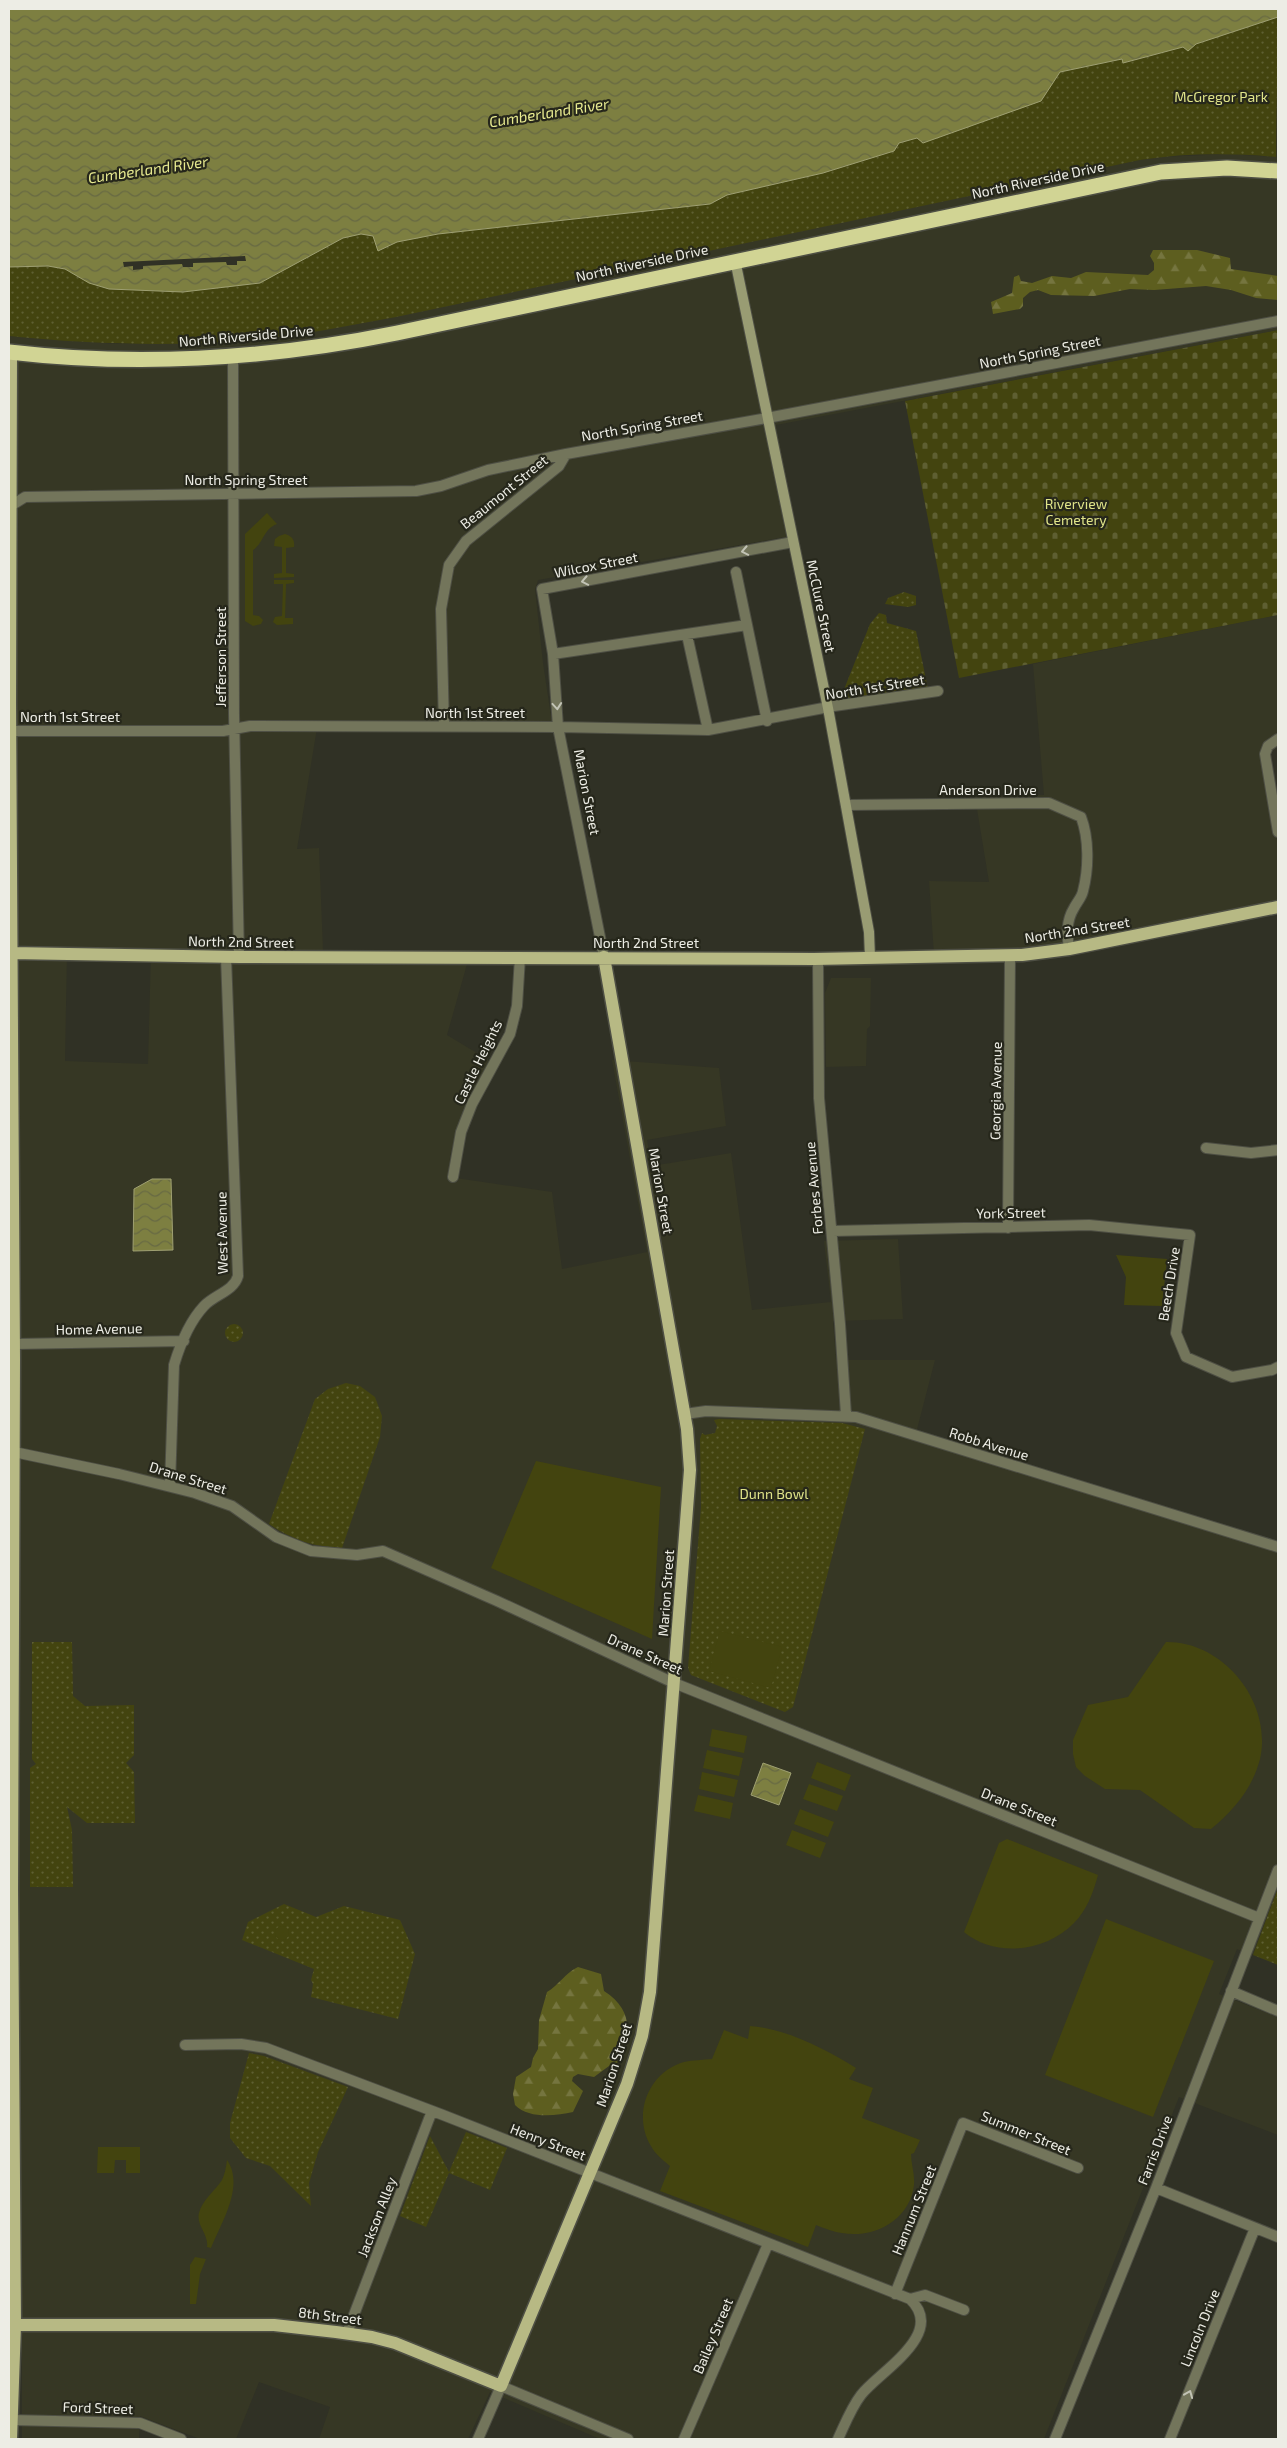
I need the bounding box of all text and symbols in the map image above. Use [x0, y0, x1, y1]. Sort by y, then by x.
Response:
park label: McGregor Park [1174, 88, 1268, 105]
water label: Cumberland River [488, 93, 611, 130]
water label: Cumberland River [87, 152, 210, 186]
street label: North Riverside Drive [970, 157, 1106, 202]
street label: North Riverside Drive [574, 240, 710, 285]
street label: North Riverside Drive [178, 321, 314, 350]
street label: North Spring Street [978, 331, 1102, 372]
street label: North Spring Street [580, 406, 704, 445]
street label: Beaumont Street [457, 451, 551, 532]
street label: North Spring Street [184, 471, 308, 488]
park label: Riverview Cemetery [1045, 495, 1108, 528]
one-way arrow [741, 545, 750, 556]
street label: Wilcox Street [553, 548, 639, 581]
street label: McClure Street [803, 558, 840, 654]
one-way arrow [581, 575, 590, 585]
street label: Jefferson Street [212, 607, 229, 707]
street label: North 1st Street [824, 670, 926, 703]
one-way arrow [551, 702, 562, 710]
street label: North 1st Street [425, 704, 525, 721]
street label: North 1st Street [20, 708, 120, 725]
street label: Marion Street [571, 747, 604, 836]
street label: Anderson Drive [939, 781, 1037, 798]
street label: North 2nd Street [1023, 913, 1131, 946]
street label: North 2nd Street [188, 932, 294, 951]
street label: North 2nd Street [593, 934, 699, 951]
street label: Castle Heights [450, 1017, 505, 1107]
street label: Georgia Avenue [986, 1042, 1005, 1140]
street label: Forbes Avenue [801, 1141, 826, 1235]
street label: Marion Street [646, 1147, 677, 1235]
street label: West Avenue [212, 1192, 231, 1274]
street label: York Street [976, 1203, 1046, 1222]
street label: Beech Drive [1154, 1246, 1183, 1322]
street label: Home Avenue [55, 1319, 143, 1338]
street label: Robb Avenue [947, 1423, 1031, 1464]
street label: Drane Street [147, 1458, 229, 1497]
park label: Dunn Bowl [740, 1485, 809, 1502]
street label: Marion Street [654, 1549, 677, 1637]
street label: Drane Street [605, 1629, 685, 1678]
street label: Drane Street [979, 1784, 1060, 1829]
street label: Marion Street [592, 2021, 635, 2109]
street label: Summer Street [979, 2107, 1074, 2158]
street label: Farris Drive [1134, 2113, 1176, 2187]
street label: Henry Street [508, 2119, 588, 2164]
street label: Hannum Street [888, 2162, 939, 2257]
street label: Jackson Alley [353, 2174, 400, 2259]
street label: Lincoln Drive [1176, 2287, 1223, 2369]
street label: Bailey Street [689, 2295, 736, 2376]
street label: 8th Street [297, 2303, 363, 2328]
one-way arrow [1182, 2390, 1193, 2399]
street label: Ford Street [62, 2398, 134, 2417]

